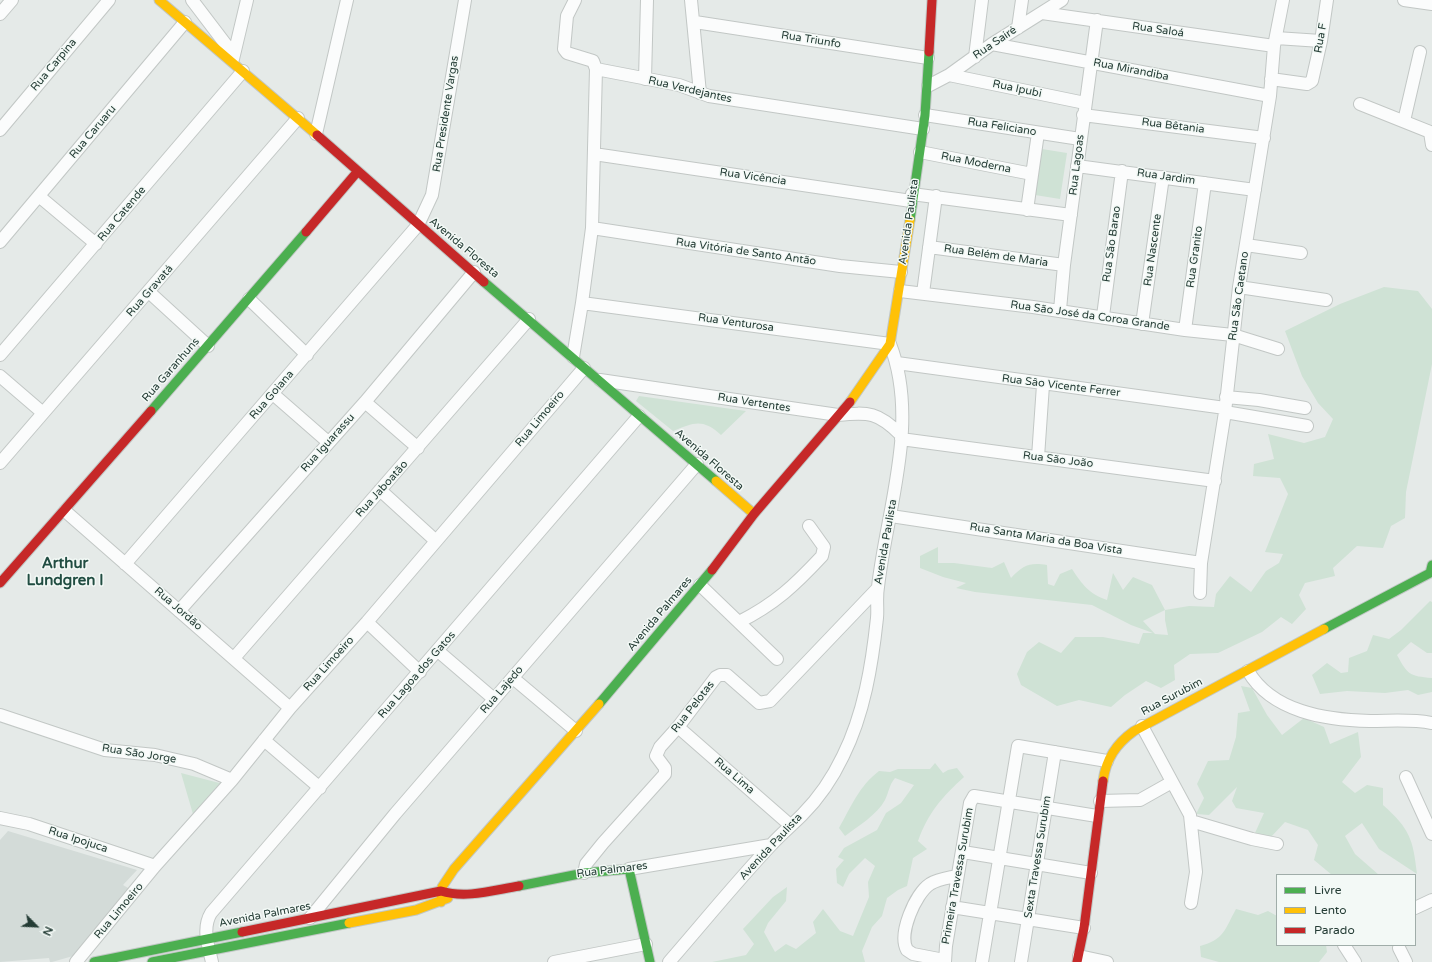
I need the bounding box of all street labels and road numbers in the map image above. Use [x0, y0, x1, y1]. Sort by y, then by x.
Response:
street label: Rua Saloá [1131, 20, 1185, 40]
street label: Rua F [1312, 22, 1330, 54]
street label: Rua Sairé [971, 24, 1019, 62]
street label: Rua Triunfo [780, 29, 842, 51]
street label: Rua Carpina [28, 36, 80, 94]
street label: Rua Presidente Vargas [430, 55, 462, 173]
street label: Rua Mirandiba [1092, 56, 1170, 84]
street label: Rua Verdejantes [647, 74, 733, 106]
street label: Rua Ipubi [991, 77, 1043, 101]
street label: Rua Caruaru [67, 103, 119, 161]
street label: Rua Feliciano [967, 115, 1037, 139]
street label: Rua Bêtania [1141, 116, 1205, 136]
street label: Rua Lagoas [1067, 134, 1087, 196]
street label: Rua Moderna [940, 150, 1012, 176]
street label: Rua Vicência [719, 166, 787, 188]
street label: Rua Jardim [1136, 166, 1196, 188]
street label: Avenida Paulista [896, 178, 922, 266]
street label: Rua Catende [95, 184, 149, 244]
street label: Rua São Barao [1100, 205, 1124, 283]
street label: Rua Nascente [1141, 213, 1165, 287]
street label: Avenida Floresta [426, 215, 502, 281]
street label: Rua Granito [1184, 225, 1206, 289]
street label: Rua Vitória de Santo Antão [675, 236, 817, 268]
street label: Rua Belém de Maria [943, 242, 1049, 270]
street label: Rua São Caetano [1226, 251, 1252, 341]
street label: Rua Gravatá [124, 262, 176, 320]
street label: Rua São José da Coroa Grande [1009, 298, 1171, 334]
street label: Rua Venturosa [697, 311, 775, 335]
street label: Rua Garanhuns [140, 335, 202, 405]
street label: Rua Goiana [247, 368, 297, 422]
street label: Rua Sâo Vicente Ferrer [1001, 372, 1121, 400]
street label: Rua Limoeiro [513, 388, 567, 450]
street label: Rua Vertentes [717, 391, 791, 415]
street label: Rua Iguarassu [298, 411, 358, 475]
street label: Avenida Floresta [672, 426, 746, 494]
street label: Rua São João [1022, 449, 1094, 471]
street label: Rua Jaboatão [353, 458, 411, 520]
street label: Avenida Paulista [872, 498, 900, 586]
street label: Rua Santa Maria da Boa Vista [969, 520, 1123, 558]
street label: Avenida Palmares [625, 574, 695, 654]
street label: Rua Jordão [151, 585, 205, 633]
street label: Rua Lagoa dos Gatos [376, 629, 458, 721]
street label: Rua Limoeiro [301, 634, 357, 694]
street label: Rua Lajedo [478, 664, 526, 716]
street label: Rua Surubim [1139, 675, 1205, 719]
street label: Rua Pelotas [669, 678, 717, 736]
street label: Rua São Jorge [101, 742, 177, 766]
street label: Rua Lima [711, 755, 757, 797]
street label: Sexta Travessa Surubim [1022, 795, 1054, 919]
street label: Primeira Travessa Surubim [939, 807, 977, 945]
street label: Avenida Paulista [737, 811, 805, 883]
street label: Rua Ipojuca [47, 824, 109, 856]
street label: Rua Palmares [576, 859, 648, 881]
street label: Rua Limoeiro [92, 880, 146, 942]
street label: Avenida Palmares [218, 900, 312, 930]

